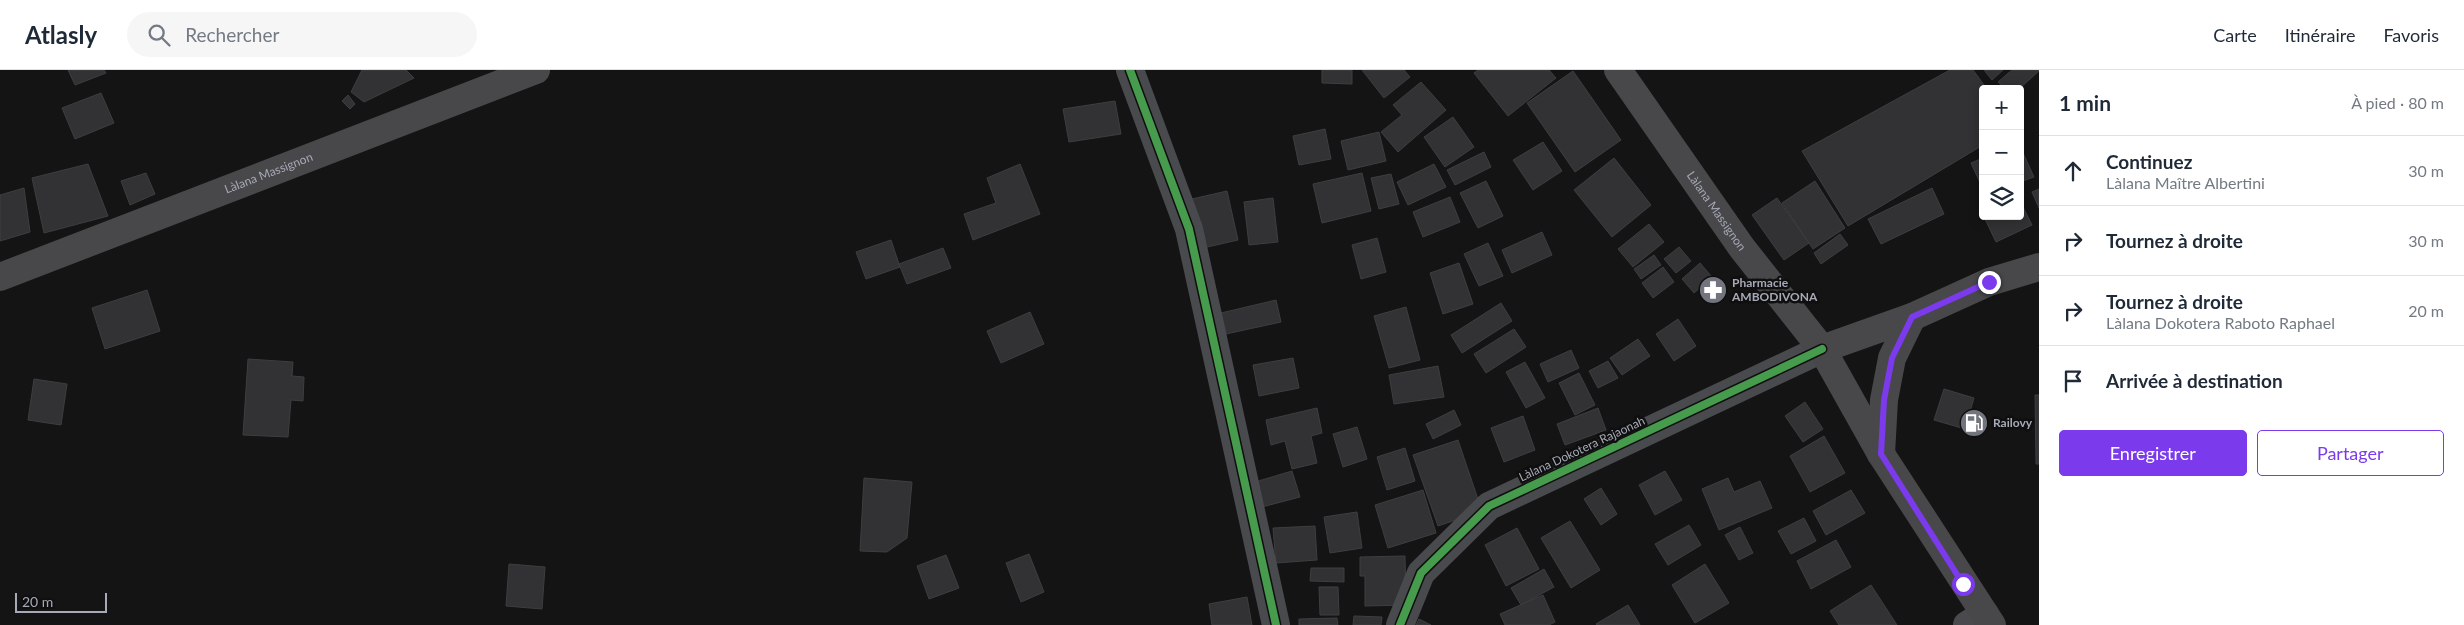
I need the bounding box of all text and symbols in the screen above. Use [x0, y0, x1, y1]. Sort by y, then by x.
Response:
search box [127, 12, 477, 57]
text: Atlasly [25, 20, 97, 49]
icon: search [145, 21, 173, 49]
text: Rechercher [185, 23, 279, 46]
text: Carte [2213, 24, 2257, 46]
text: Itinéraire [2285, 24, 2355, 46]
text: Favoris [2383, 24, 2439, 46]
map controls [1979, 85, 2024, 220]
button: + [1979, 85, 2024, 130]
text: 1 min [2059, 90, 2111, 115]
text: À pied · 80 m [2351, 93, 2444, 112]
button: − [1979, 130, 2024, 175]
street label: Làlana Massignon [222, 149, 315, 197]
text: Continuez [2106, 150, 2192, 173]
icon: ahead [2059, 157, 2087, 185]
text: 30 m [2408, 161, 2444, 180]
street label: Làlana Massignon [1684, 168, 1750, 253]
text: Làlana Maître Albertini [2106, 173, 2265, 192]
button: layers [1979, 175, 2024, 220]
icon: right [2059, 227, 2087, 255]
text: Tournez à droite [2106, 229, 2243, 252]
text: 30 m [2408, 231, 2444, 250]
route end [1978, 271, 2001, 294]
pharmacy icon: Pharmacie AMBODIVONA [1698, 275, 1728, 305]
place label: Pharmacie AMBODIVONA [1731, 275, 1818, 304]
text: Tournez à droite [2106, 290, 2243, 313]
icon: right [2059, 297, 2087, 325]
text: 20 m [2408, 301, 2444, 320]
text: Làlana Dokotera Raboto Raphael [2106, 313, 2335, 332]
icon: arrive [2059, 367, 2087, 395]
text: Arrivée à destination [2106, 369, 2283, 392]
fuel station icon: Railovy [1959, 408, 1989, 438]
street label: Làlana Dokotera Rajaonah [1516, 413, 1647, 484]
place label: Railovy [1993, 415, 2033, 430]
button: Enregistrer [2059, 430, 2247, 476]
button: Partager [2257, 430, 2444, 476]
route start [1952, 573, 1975, 596]
scale bar [15, 590, 108, 613]
text: 20 m [22, 593, 53, 610]

